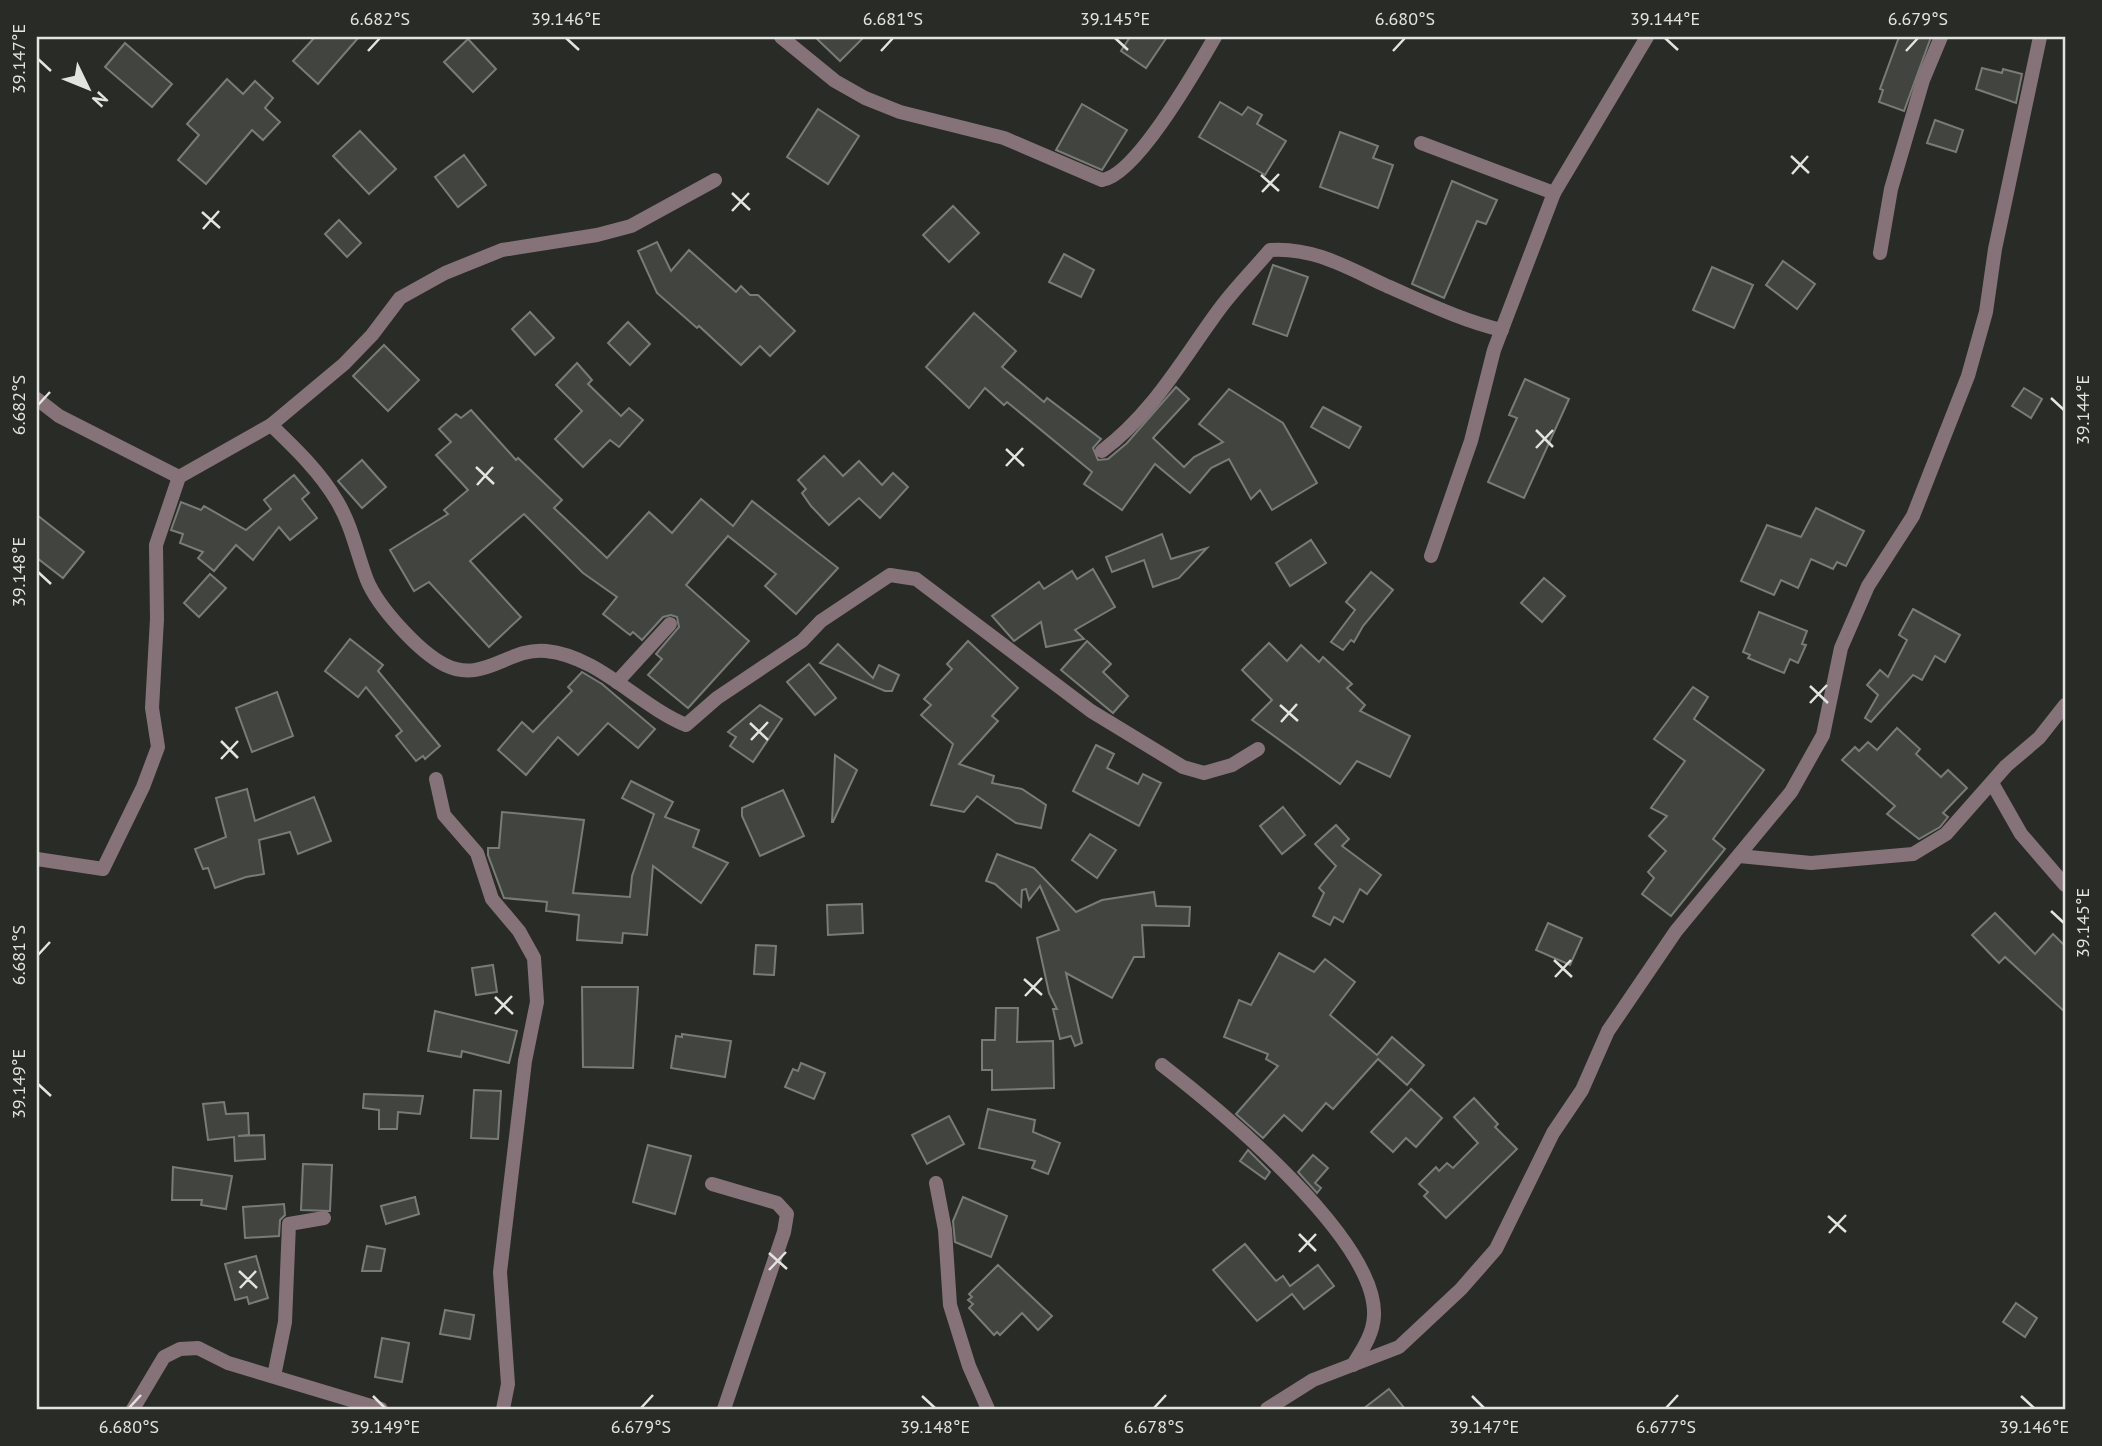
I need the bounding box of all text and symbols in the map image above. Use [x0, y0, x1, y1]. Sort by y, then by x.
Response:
text: 6.682°S [350, 7, 410, 30]
text: 39.146°E [531, 7, 601, 30]
text: 6.681°S [863, 7, 923, 30]
text: 39.145°E [1080, 7, 1150, 30]
text: 6.680°S [1375, 7, 1435, 30]
text: 39.144°E [1630, 7, 1700, 30]
text: 6.679°S [1888, 7, 1948, 30]
text: 39.147°E [7, 24, 30, 94]
north arrow [52, 52, 122, 122]
text: N [87, 87, 113, 112]
text: 6.682°S [7, 375, 30, 435]
text: 39.144°E [2071, 375, 2094, 445]
text: 39.148°E [7, 537, 30, 607]
text: 39.145°E [2071, 888, 2094, 958]
text: 6.681°S [7, 925, 30, 985]
text: 39.149°E [7, 1049, 30, 1119]
text: 6.680°S [99, 1415, 159, 1438]
text: 39.149°E [350, 1415, 420, 1438]
text: 6.679°S [611, 1415, 671, 1438]
text: 39.148°E [900, 1415, 970, 1438]
text: 6.678°S [1124, 1415, 1184, 1438]
text: 39.147°E [1449, 1415, 1519, 1438]
text: 6.677°S [1636, 1415, 1696, 1438]
text: 39.146°E [1999, 1415, 2069, 1438]

